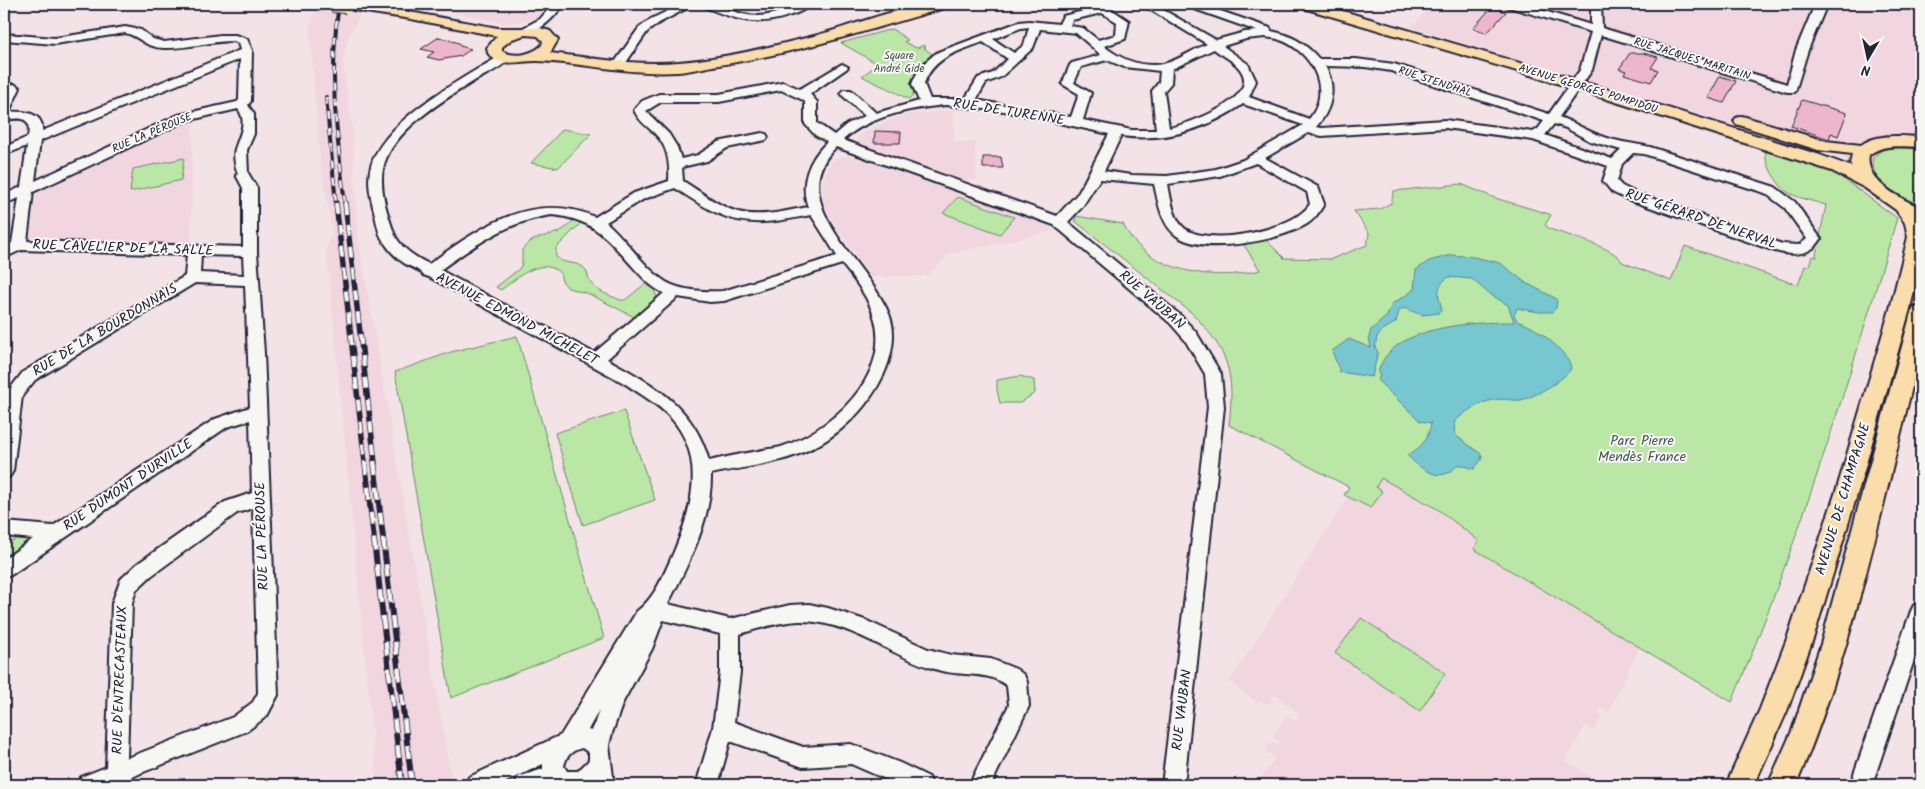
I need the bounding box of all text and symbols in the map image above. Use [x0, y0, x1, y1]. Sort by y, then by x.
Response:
north arrow [1842, 32, 1892, 82]
street label: RUE JACQUES MARITAIN [1631, 33, 1753, 85]
park label: Square André Gide [874, 47, 924, 78]
text: N [1860, 58, 1872, 81]
street label: AVENUE GEORGES POMPIDOU [1516, 59, 1660, 119]
street label: RUE STENDHAL [1396, 62, 1474, 102]
street label: RUE DE TURENNE [952, 92, 1067, 132]
street label: RUE LA PÉROUSE [109, 108, 195, 158]
street label: RUE GÉRARD DE NERVAL [1622, 183, 1780, 255]
street label: RUE CAVELIER DE LA SALLE [32, 234, 215, 262]
street label: RUE VAUBAN [1114, 265, 1190, 335]
street label: AVENUE EDMOND MICHELET [432, 267, 604, 372]
street label: RUE DE LA BOURDONNAIS [28, 278, 182, 382]
street label: AVENUE DE CHAMPAGNE [1809, 419, 1877, 578]
park label: Parc Pierre Mendès France [1598, 430, 1687, 468]
street label: RUE DUMONT D'URVILLE [58, 433, 198, 537]
street label: RUE LA PÉROUSE [249, 481, 275, 591]
street label: RUE D'ENTRECASTEAUX [106, 605, 134, 755]
street label: RUE VAUBAN [1166, 668, 1198, 752]

